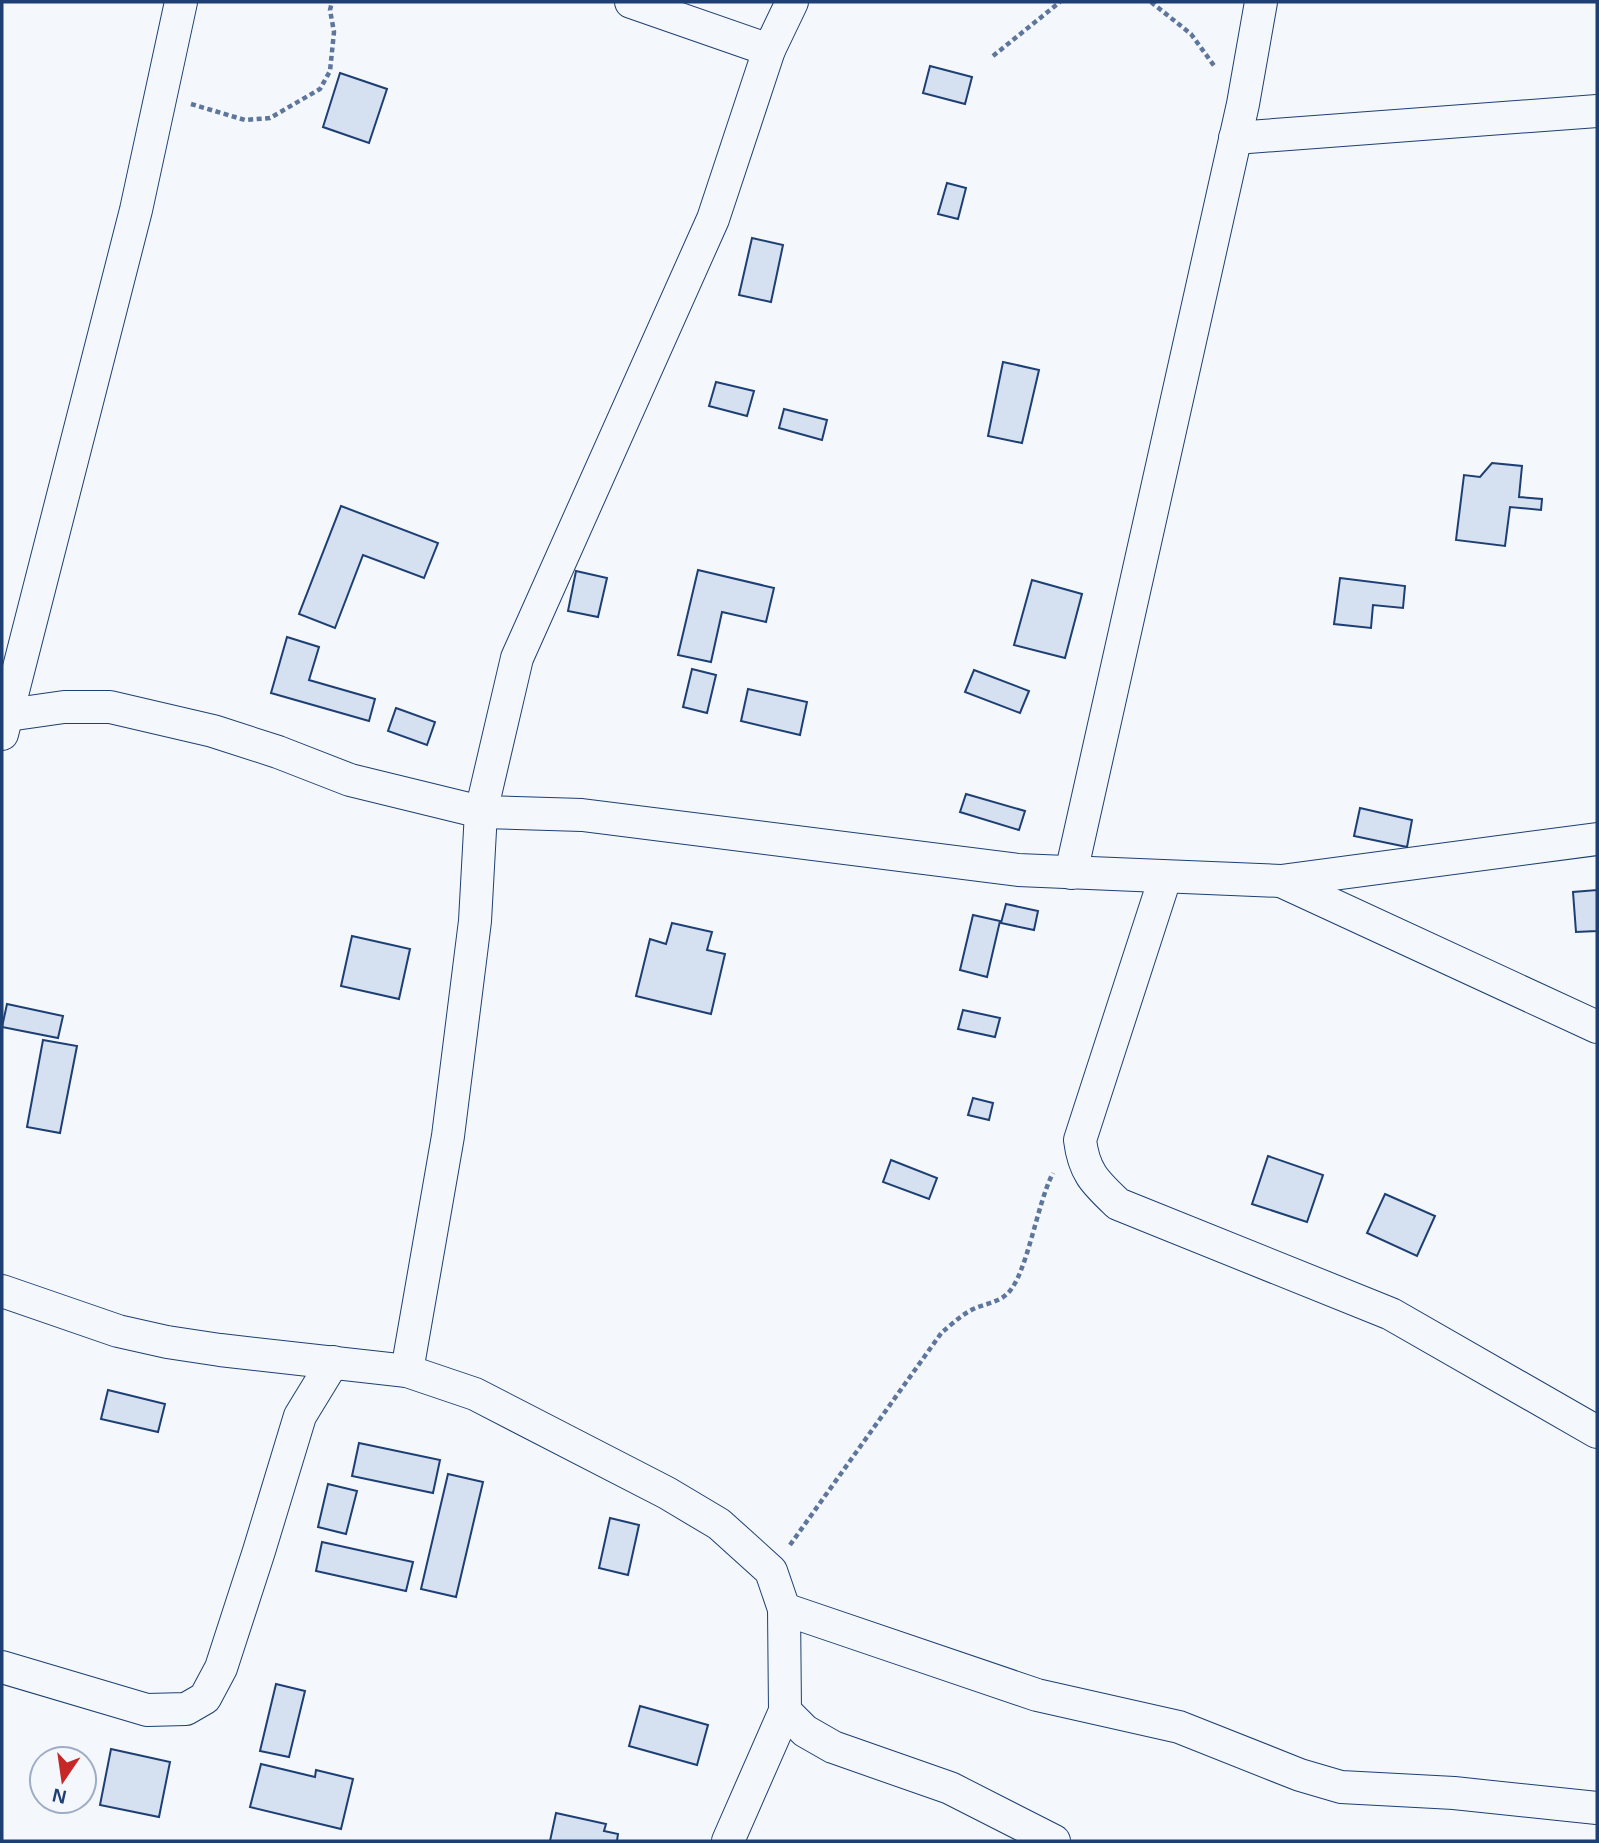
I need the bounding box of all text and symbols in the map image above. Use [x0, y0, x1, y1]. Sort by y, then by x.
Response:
north arrow [28, 1745, 98, 1815]
text: N [50, 1784, 68, 1808]

